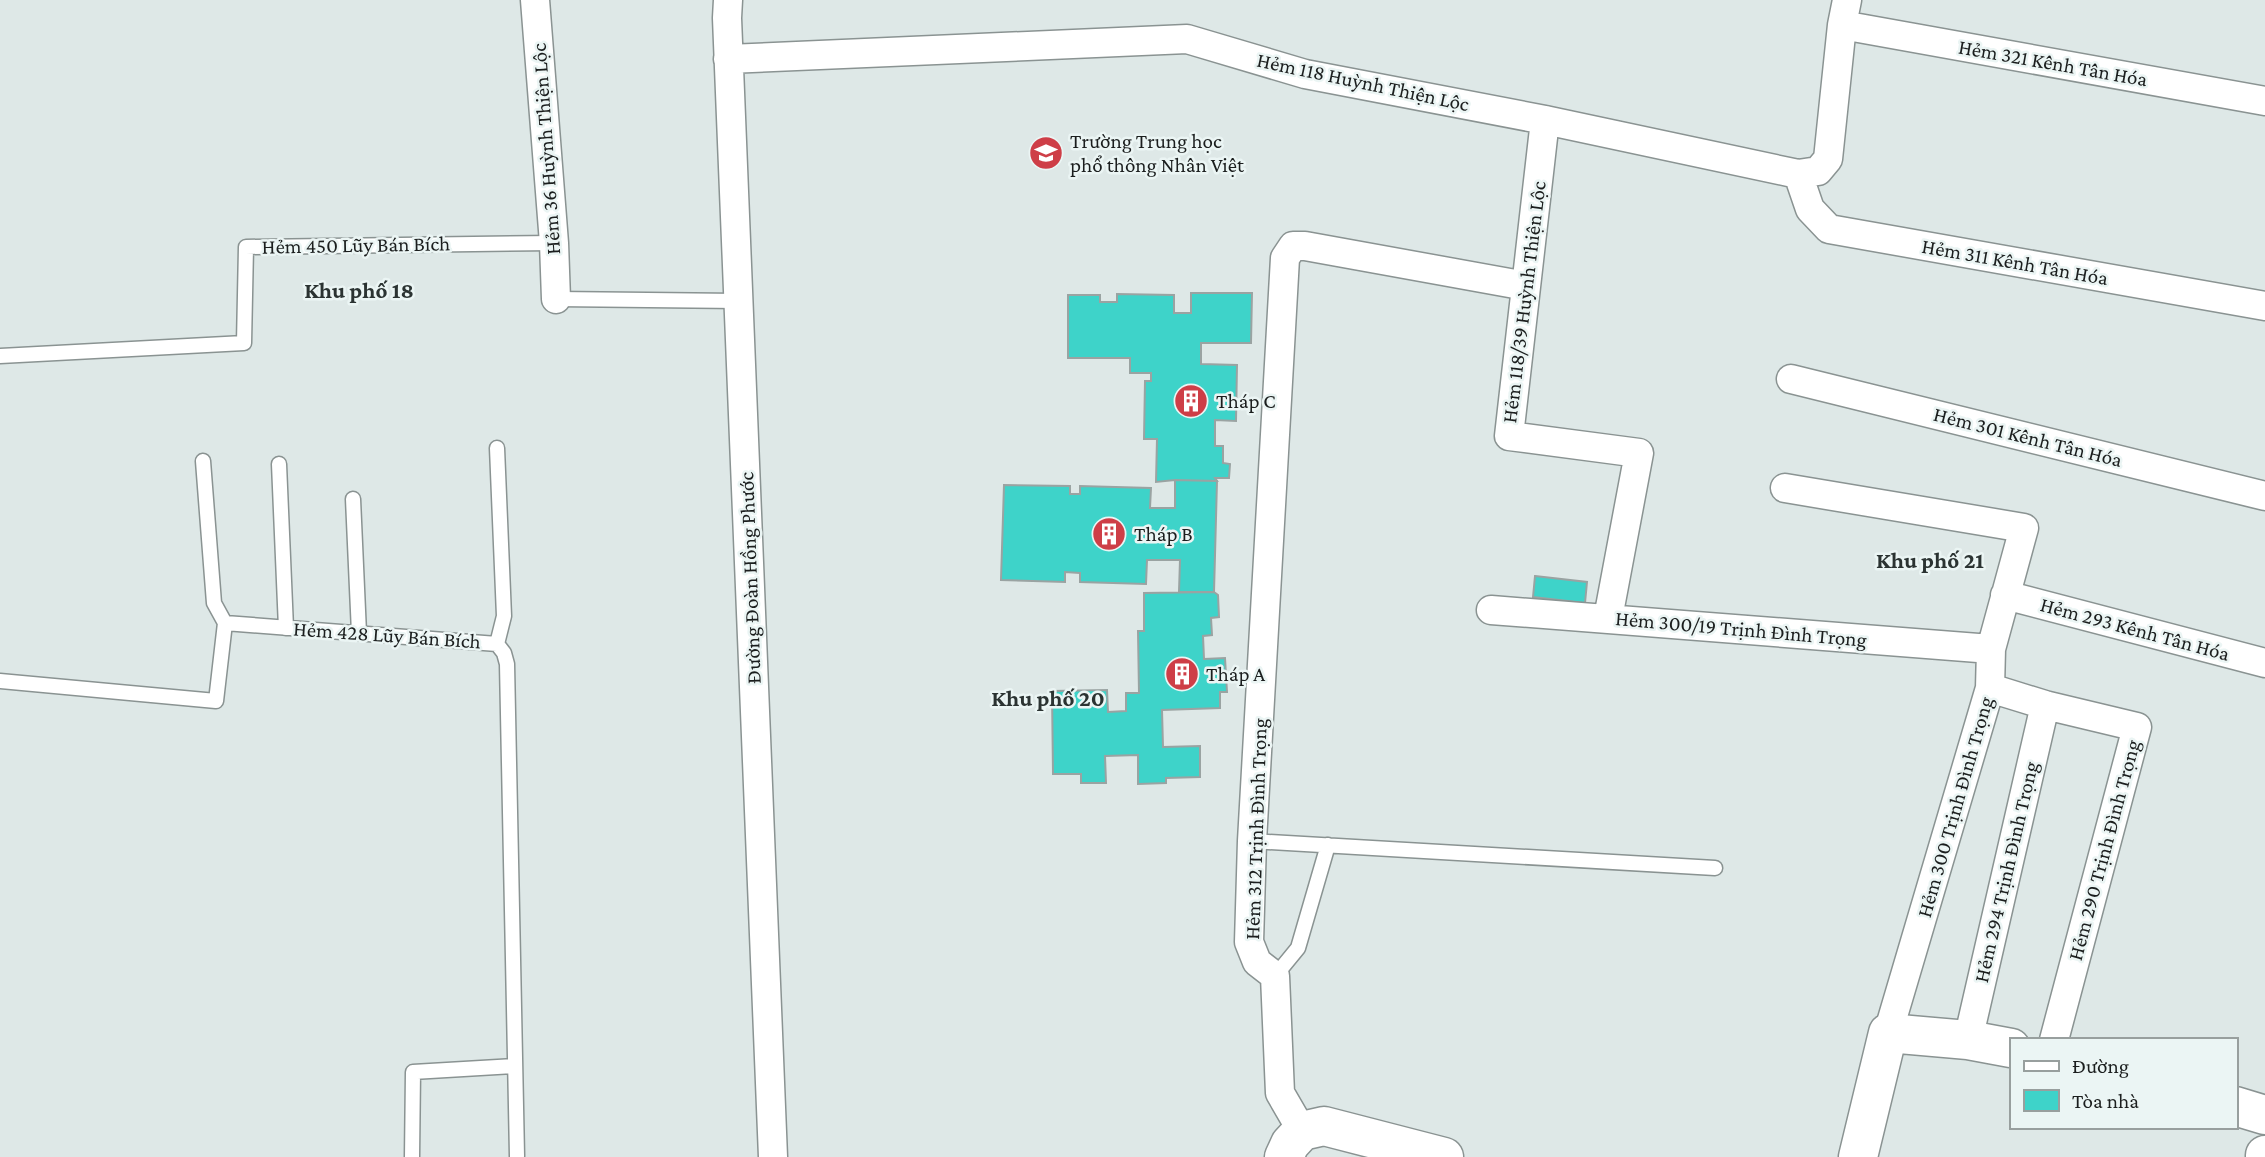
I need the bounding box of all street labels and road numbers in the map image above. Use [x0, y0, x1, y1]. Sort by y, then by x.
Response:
street label: Hẻm 321 Kênh Tân Hóa [1957, 35, 2150, 92]
street label: Hẻm 36 Huỳnh Thiện Lộc [527, 42, 565, 255]
street label: Hẻm 118 Huỳnh Thiện Lộc [1255, 48, 1472, 116]
street label: Hẻm 118/39 Huỳnh Thiện Lộc [1497, 179, 1551, 424]
street label: Hẻm 450 Lũy Bán Bích [262, 231, 450, 259]
street label: Hẻm 311 Kênh Tân Hóa [1920, 234, 2110, 290]
street label: Hẻm 301 Kênh Tân Hóa [1931, 402, 2125, 472]
street label: Đường Đoàn Hồng Phước [734, 471, 766, 684]
street label: Hẻm 293 Kênh Tân Hóa [2038, 592, 2233, 666]
street label: Hẻm 300/19 Trịnh Đình Trọng [1614, 606, 1868, 652]
street label: Hẻm 428 Lũy Bán Bích [292, 616, 482, 654]
street label: Hẻm 300 Trịnh Đình Trọng [1912, 694, 1998, 920]
street label: Hẻm 312 Trịnh Đình Trọng [1240, 718, 1272, 940]
street label: Hẻm 290 Trịnh Đình Trọng [2063, 737, 2145, 963]
street label: Hẻm 294 Trịnh Đình Trọng [1969, 759, 2043, 985]

